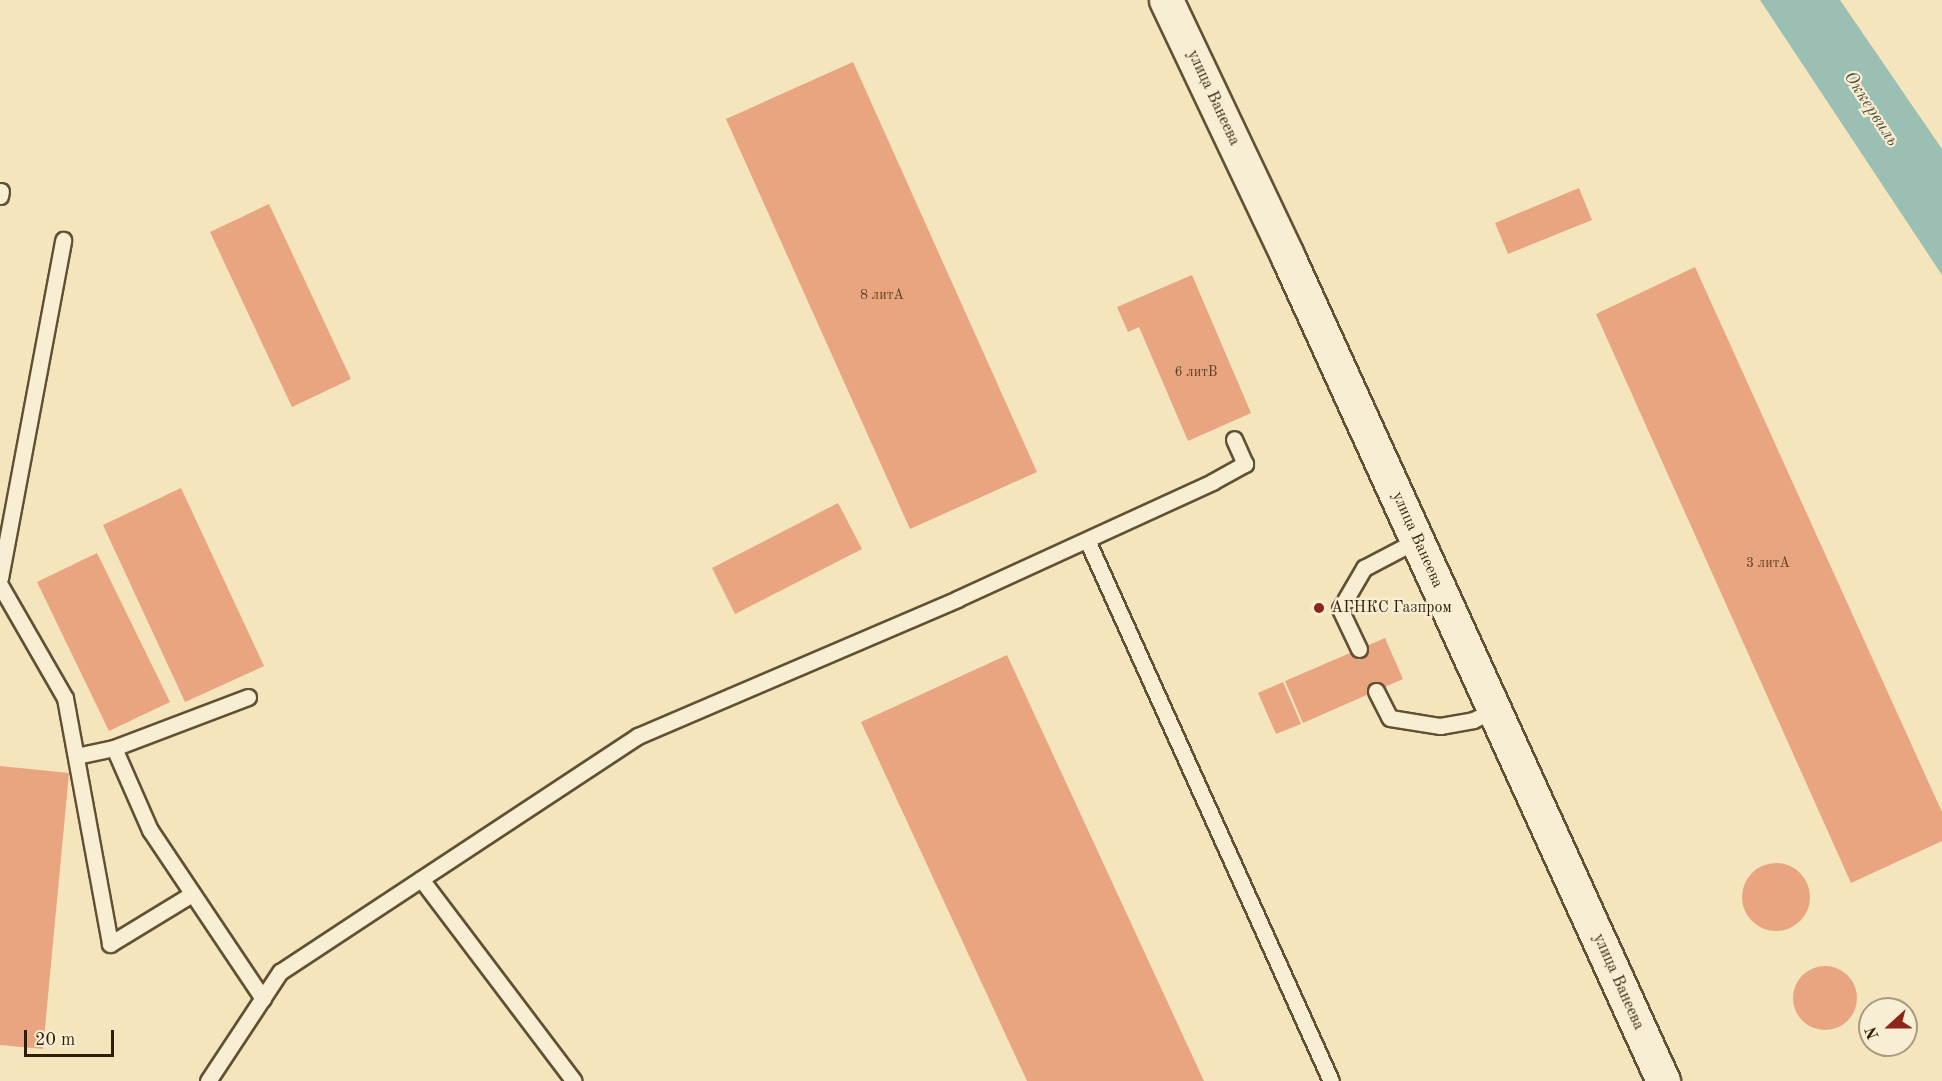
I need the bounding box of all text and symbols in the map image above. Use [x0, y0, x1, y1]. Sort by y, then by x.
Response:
street label: улица Ванеева [1182, 47, 1244, 149]
water label: Оккервиль [1839, 67, 1903, 151]
house number: 8 литА [860, 287, 904, 303]
house number: 6 литВ [1175, 364, 1217, 380]
street label: улица Ванеева [1387, 489, 1447, 591]
house number: 3 литА [1746, 555, 1790, 571]
place label: АГНКС Газпром [1331, 598, 1452, 618]
marker: АГНКС Газпром [1312, 601, 1326, 615]
street label: улица Ванеева [1588, 931, 1648, 1033]
north arrow [1858, 997, 1918, 1057]
scale bar [27, 1018, 117, 1056]
text: N [1863, 1024, 1883, 1041]
text: 20 m [35, 1031, 75, 1049]

